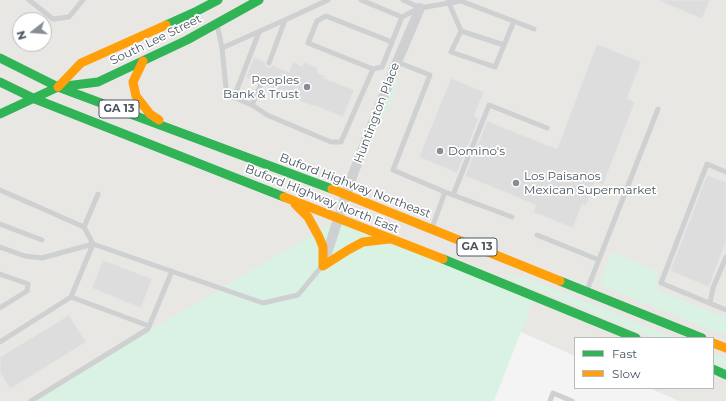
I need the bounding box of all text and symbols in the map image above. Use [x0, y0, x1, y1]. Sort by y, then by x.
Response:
north arrow [12, 12, 52, 52]
street label: South Lee Street [108, 12, 204, 68]
text: N [13, 29, 29, 42]
street label: Huntington Place [351, 61, 403, 165]
place label: Peoples Bank & Trust [223, 73, 299, 101]
marker: Peoples Bank & Trust [302, 82, 312, 92]
road number: GA 13 [99, 100, 139, 118]
place label: Domino's [448, 144, 505, 158]
marker: Domino's [435, 146, 445, 156]
street label: Buford Highway Northeast [277, 150, 433, 222]
street label: Buford Highway North East [243, 161, 401, 237]
place label: Los Paisanos Mexican Supermarket [524, 169, 656, 197]
marker: Los Paisanos Mexican Supermarket [511, 178, 521, 188]
road number: GA 13 [457, 238, 497, 256]
legend [574, 337, 714, 389]
text: Fast [612, 346, 637, 361]
text: Slow [612, 366, 641, 381]

